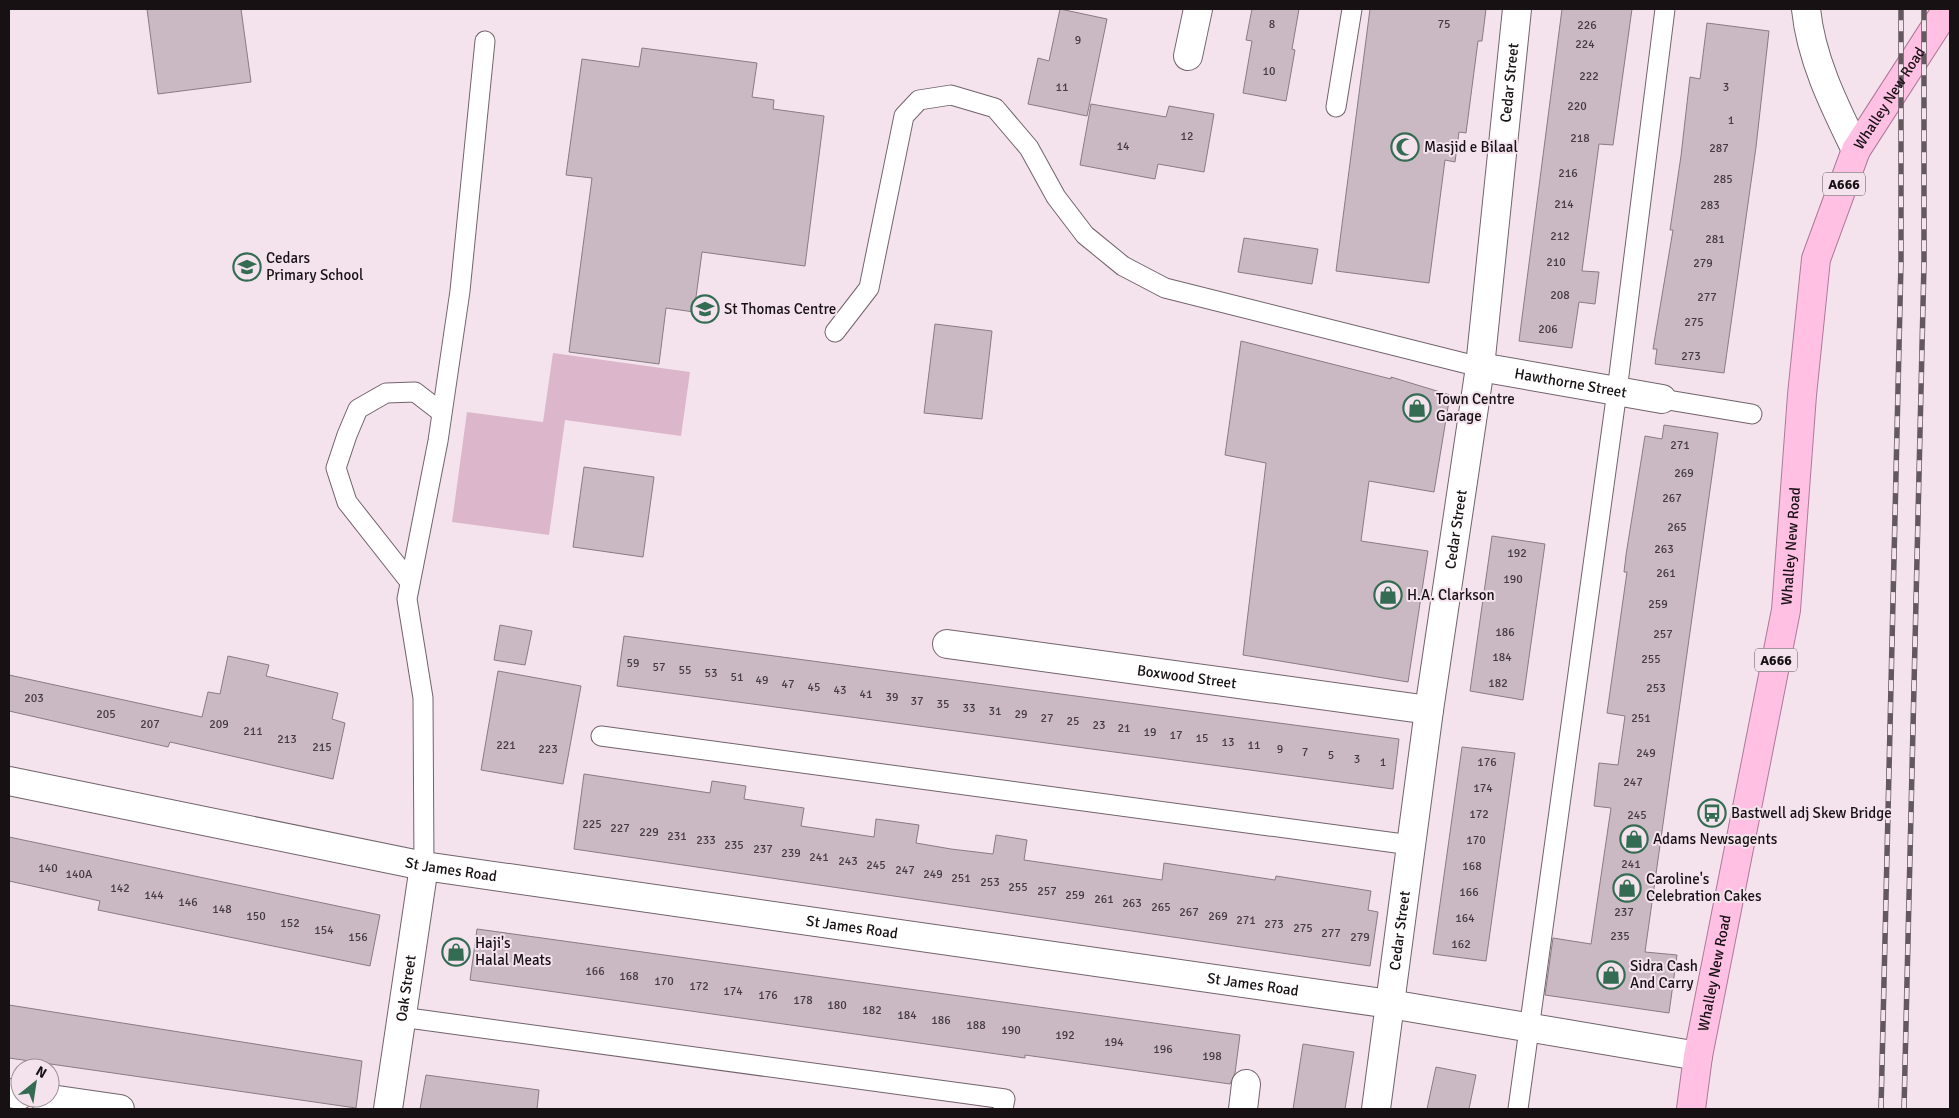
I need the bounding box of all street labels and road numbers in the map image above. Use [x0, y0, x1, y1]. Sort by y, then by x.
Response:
street label: Cedar Street [1496, 42, 1522, 124]
street label: Whalley New Road [1850, 44, 1929, 153]
road number: A666 [1823, 172, 1865, 195]
street label: Hawthorne Street [1513, 364, 1628, 402]
street label: Whalley New Road [1777, 486, 1804, 606]
street label: Cedar Street [1441, 489, 1471, 570]
road number: A666 [1755, 648, 1797, 672]
street label: Boxwood Street [1136, 661, 1238, 693]
street label: St James Road [404, 853, 498, 885]
street label: Cedar Street [1386, 890, 1414, 971]
street label: St James Road [805, 912, 899, 943]
street label: Whalley New Road [1694, 913, 1735, 1033]
street label: Oak Street [392, 954, 420, 1023]
street label: St James Road [1206, 969, 1300, 1000]

